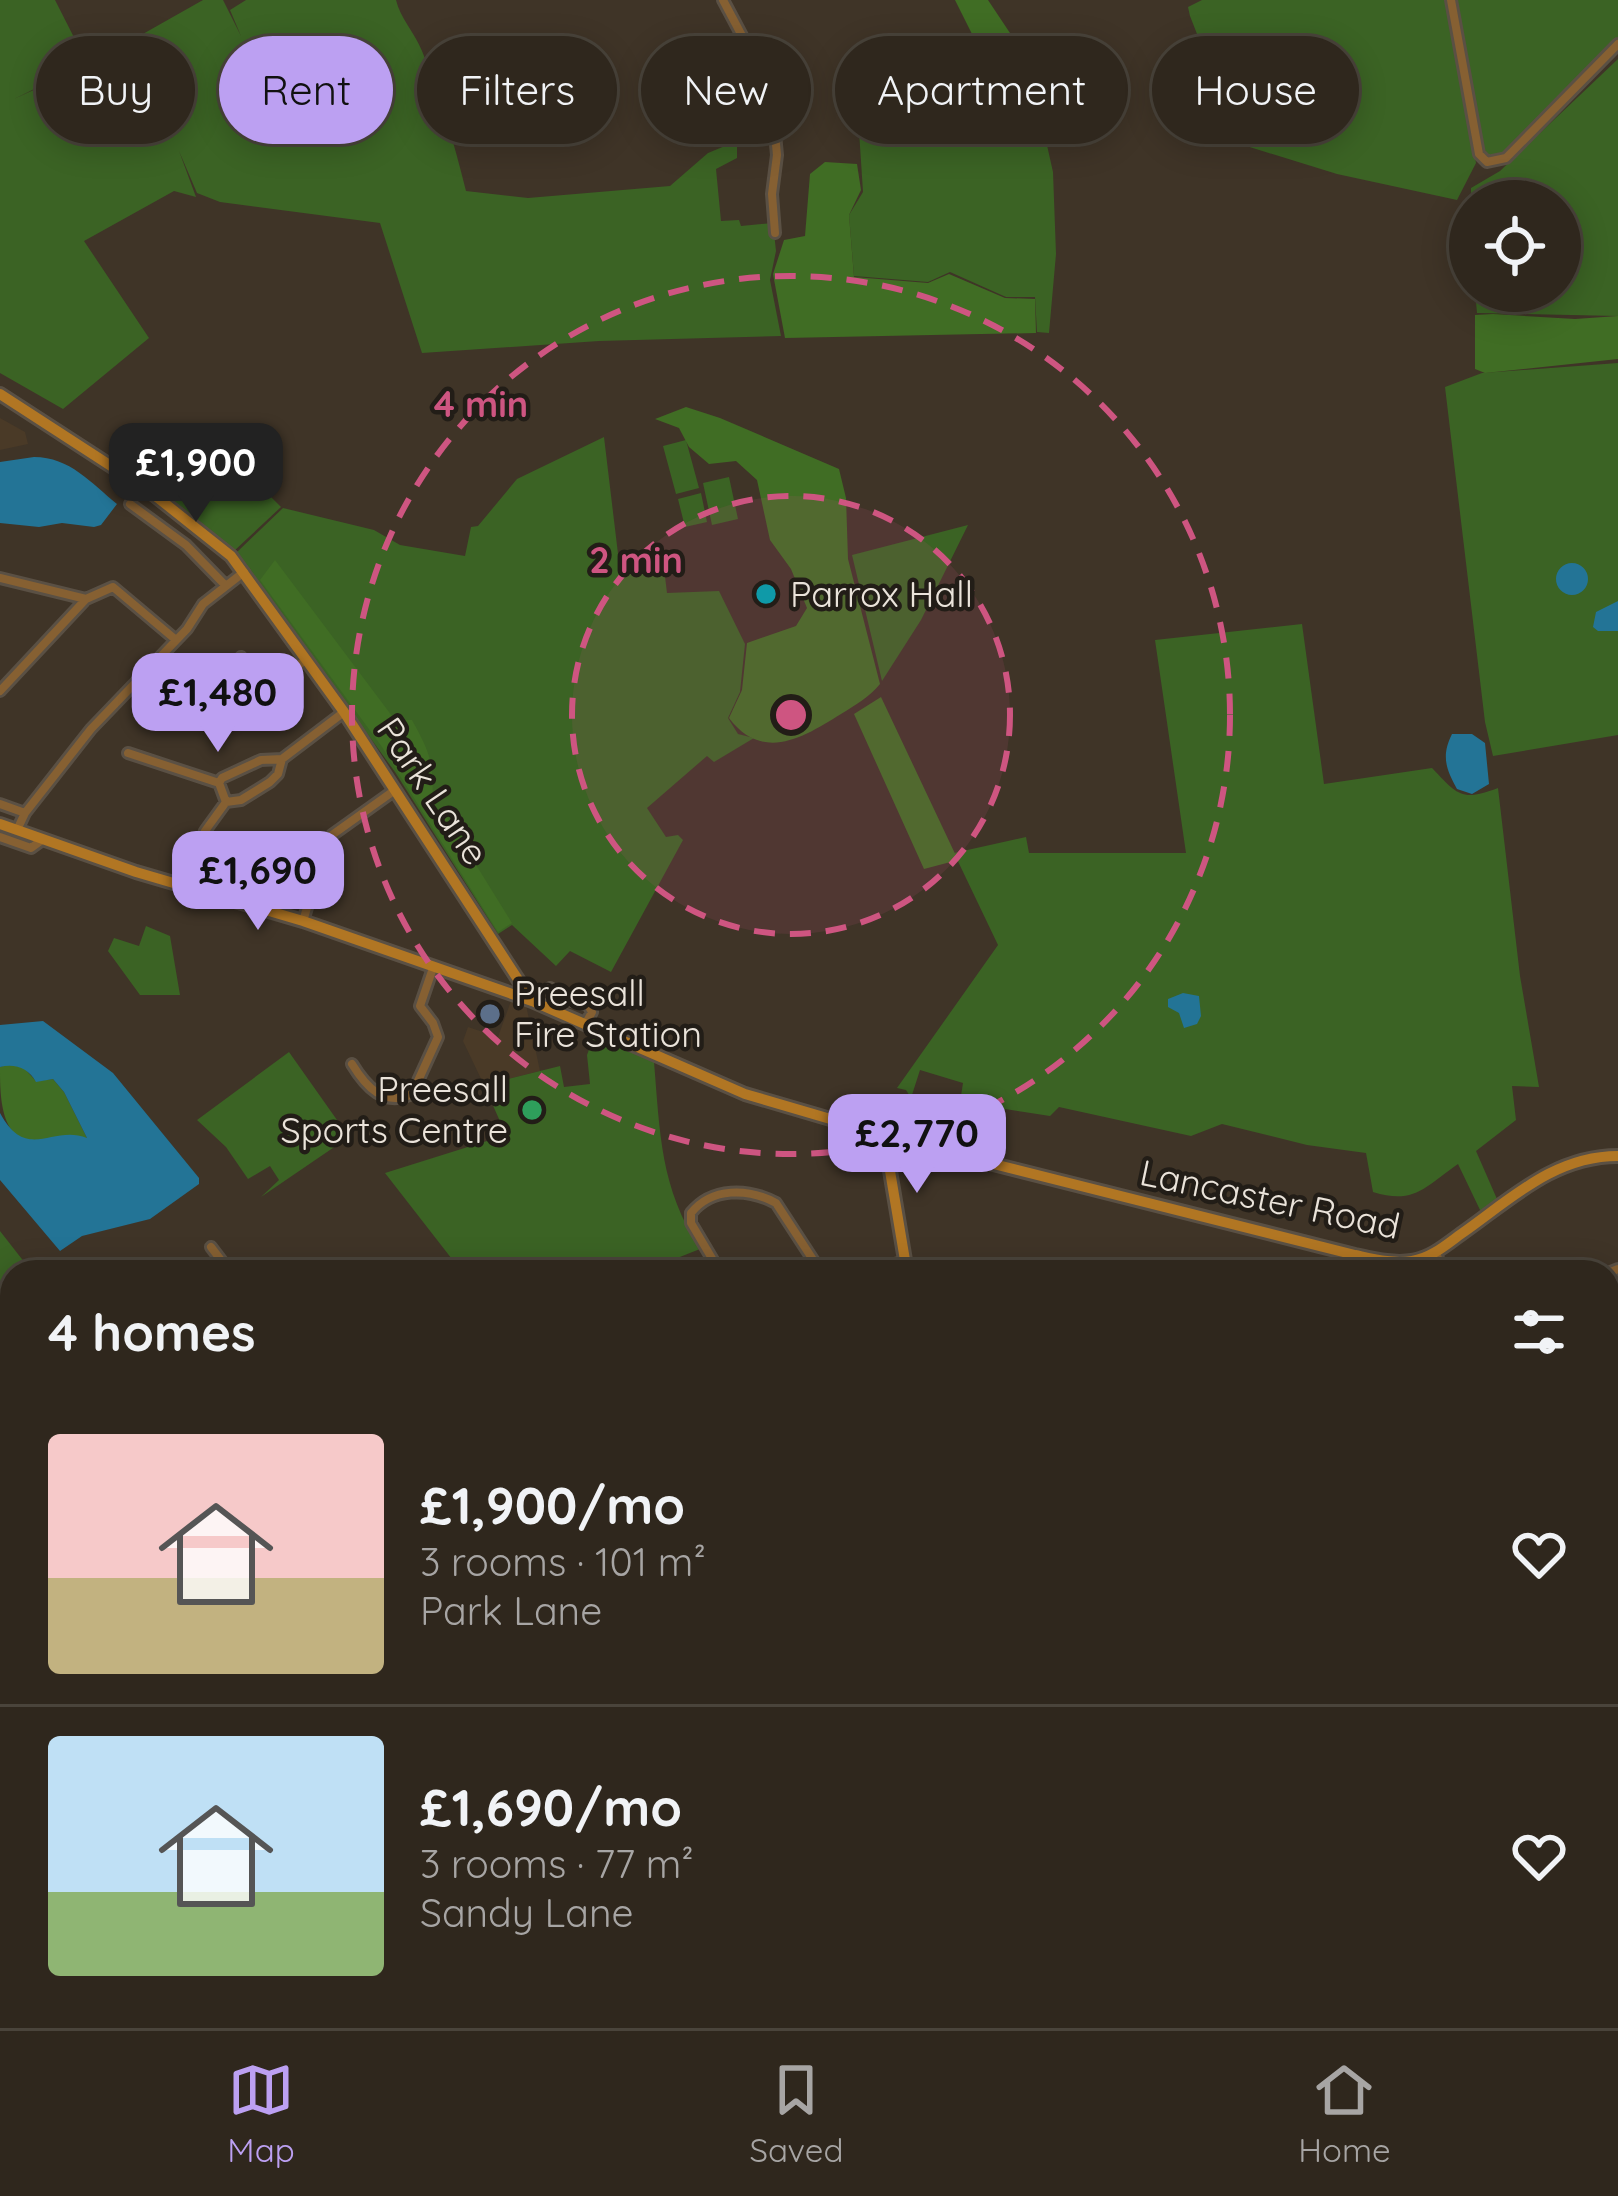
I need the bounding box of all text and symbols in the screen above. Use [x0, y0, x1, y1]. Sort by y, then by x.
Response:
chip: Buy [36, 36, 195, 144]
chip: Rent [219, 36, 393, 144]
chip: Filters [417, 36, 617, 144]
chip: New [641, 36, 811, 144]
chip: Apartment [835, 36, 1128, 144]
chip: House [1152, 36, 1359, 144]
map controls [1449, 180, 1581, 312]
button: locate [1449, 180, 1581, 312]
text: 4 min [434, 381, 528, 426]
pin: £1,900 [98, 423, 294, 525]
text: £1,900 [136, 437, 256, 486]
text: 2 min [589, 537, 683, 582]
place label: Parrox Hall [790, 571, 973, 616]
marker: Parrox Hall [753, 581, 779, 607]
pin: £1,480 [120, 653, 316, 755]
text: £1,480 [159, 667, 277, 716]
centre of rings [770, 694, 812, 736]
street label: Park Lane [368, 708, 499, 873]
pin: £1,690 [160, 831, 356, 933]
text: £1,690 [199, 845, 317, 894]
place label: Preesall Fire Station [514, 970, 702, 1056]
marker: Preesall Fire Station [477, 1001, 503, 1027]
place label: Preesall Sports Centre [280, 1066, 508, 1152]
pin: £2,770 [819, 1094, 1015, 1196]
marker: Preesall Sports Centre [519, 1097, 545, 1123]
text: £2,770 [855, 1108, 979, 1157]
street label: Lancaster Road [1136, 1149, 1404, 1248]
icon: filters [1506, 1299, 1572, 1365]
text: 4 homes [48, 1300, 256, 1364]
text: £1,900/mo [420, 1473, 685, 1537]
icon: home [144, 1482, 288, 1626]
icon: heart [1506, 1521, 1572, 1587]
text: 3 rooms · 101 m² [420, 1537, 706, 1586]
text: Park Lane [420, 1586, 602, 1635]
text: £1,690/mo [420, 1775, 682, 1839]
icon: home [144, 1784, 288, 1928]
icon: heart [1506, 1823, 1572, 1889]
text: 3 rooms · 77 m² [420, 1839, 694, 1888]
text: Sandy Lane [420, 1888, 634, 1937]
tab: Map [227, 2057, 295, 2170]
tab: Saved [749, 2057, 843, 2170]
tab: Home [1298, 2057, 1391, 2170]

